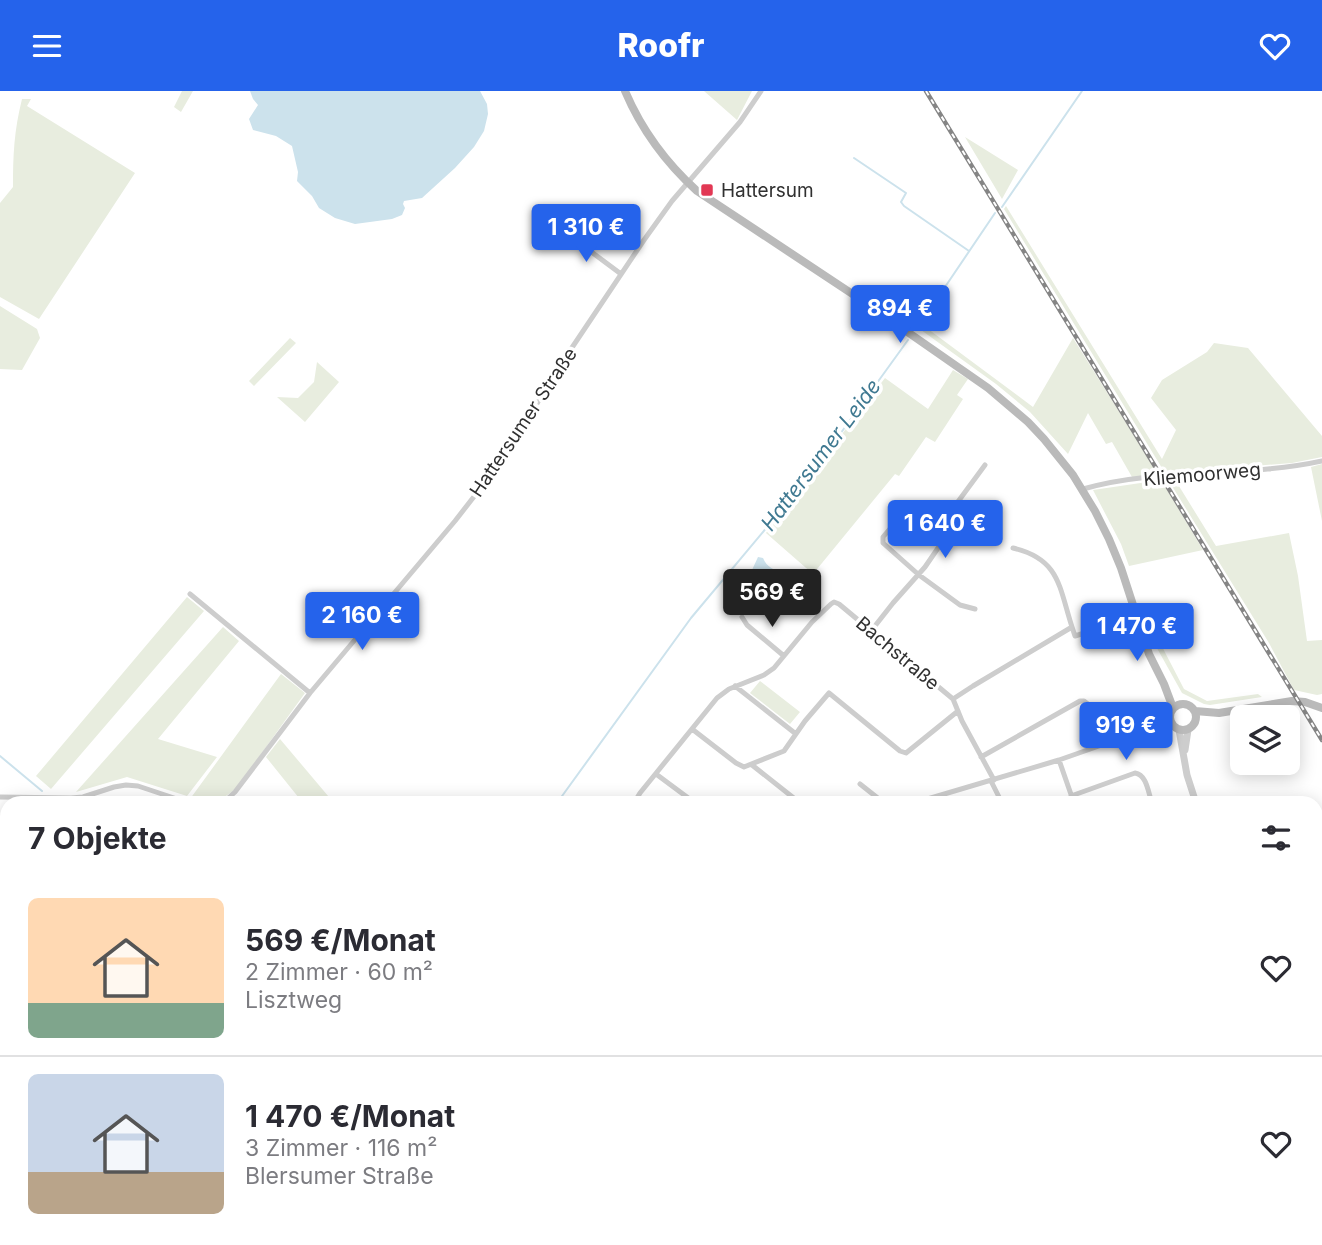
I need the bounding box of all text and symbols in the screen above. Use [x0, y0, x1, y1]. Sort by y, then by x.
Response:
text: Roofr [617, 26, 705, 65]
icon: menu [28, 27, 66, 65]
icon: heart [1256, 27, 1294, 65]
place label: Hattersum [721, 179, 814, 202]
marker: Hattersum [699, 182, 715, 198]
pin: 1 310 € [521, 205, 651, 264]
text: 1 310 € [548, 213, 624, 241]
pin: 894 € [851, 285, 949, 345]
text: 894 € [867, 294, 933, 322]
street label: Hattersumer Straße [465, 343, 582, 501]
water label: Hattersumer Leide [755, 374, 886, 535]
street label: Kliemoorweg [1142, 458, 1262, 491]
pin: 1 640 € [880, 501, 1010, 560]
text: 1 640 € [904, 509, 986, 537]
pin: 569 € [723, 569, 821, 629]
text: 569 € [739, 578, 805, 606]
pin: 2 160 € [297, 593, 427, 652]
text: 2 160 € [321, 601, 403, 629]
pin: 1 470 € [1072, 603, 1202, 663]
street label: Bachstraße [851, 612, 944, 695]
text: 1 470 € [1097, 612, 1177, 640]
pin: 919 € [1077, 703, 1175, 762]
map controls [1230, 705, 1300, 775]
button: layers [1230, 705, 1300, 775]
text: 919 € [1096, 711, 1156, 739]
icon: filters [1257, 819, 1295, 857]
text: 7 Objekte [28, 820, 167, 856]
text: 569 €/Monat [245, 922, 436, 958]
icon: home [84, 926, 168, 1010]
icon: heart [1257, 949, 1295, 987]
text: 2 Zimmer · 60 m² [245, 958, 433, 986]
text: Lisztweg [245, 986, 342, 1014]
text: 1 470 €/Monat [245, 1098, 455, 1134]
icon: home [84, 1102, 168, 1186]
icon: heart [1257, 1125, 1295, 1163]
text: 3 Zimmer · 116 m² [245, 1134, 437, 1162]
text: Blersumer Straße [245, 1162, 434, 1190]

